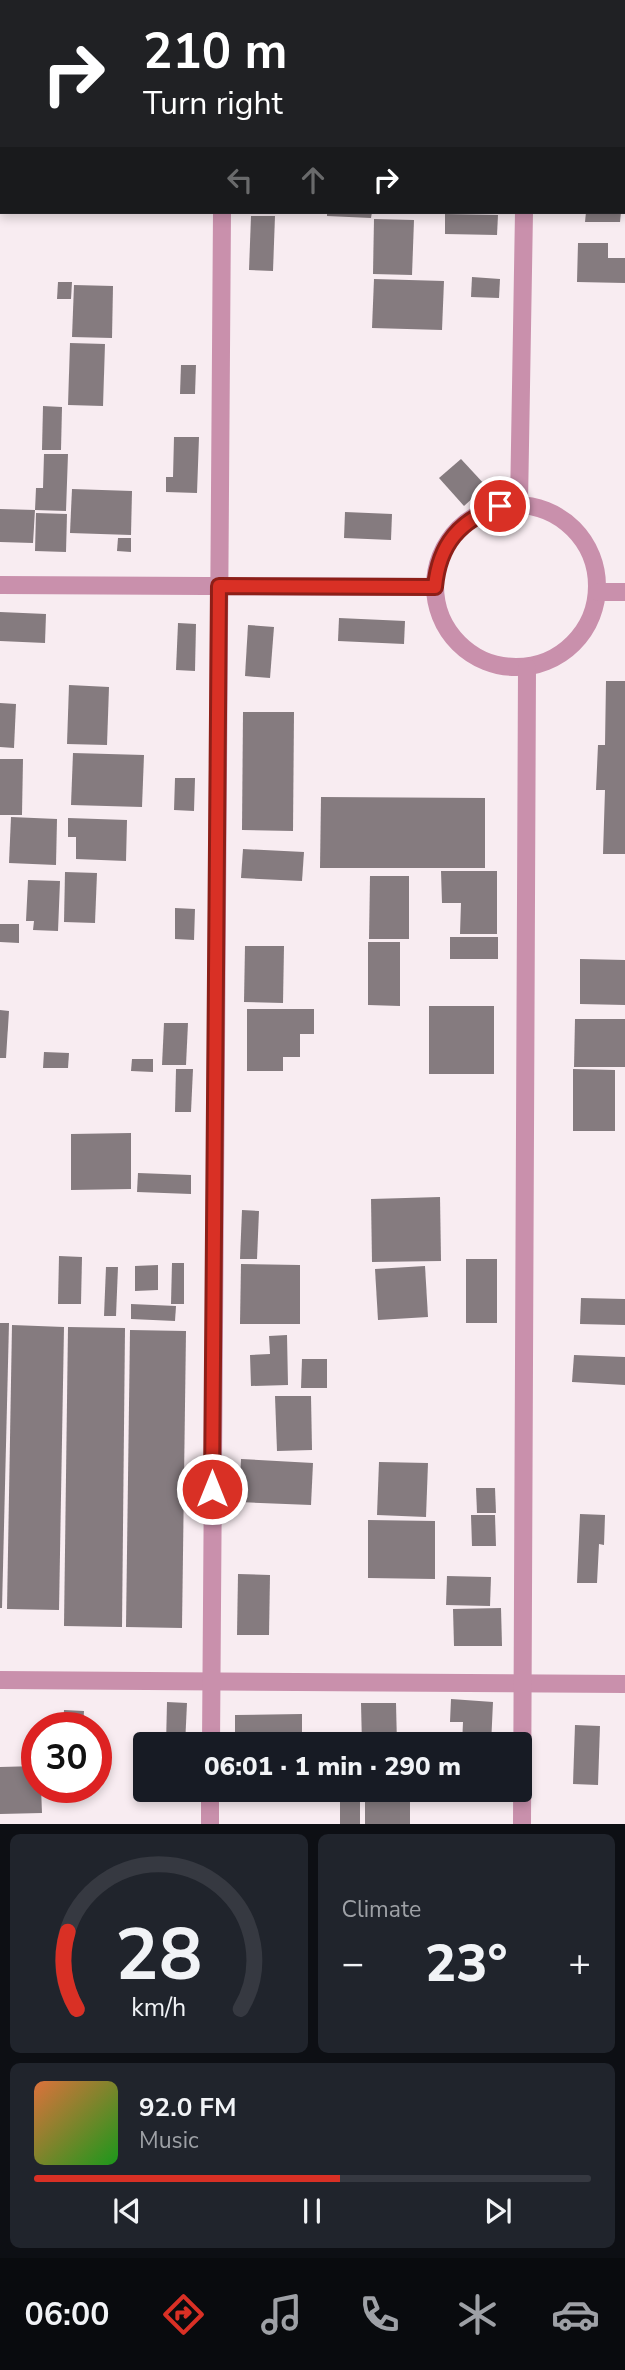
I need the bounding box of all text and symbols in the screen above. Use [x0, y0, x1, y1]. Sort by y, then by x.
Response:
text: 210 m [143, 18, 287, 85]
icon: right [28, 28, 119, 119]
text: Turn right [143, 82, 283, 125]
icon: left [221, 161, 259, 199]
icon: ahead [294, 161, 332, 199]
icon: right [367, 161, 405, 199]
pin [470, 476, 530, 536]
icon: arrive [481, 487, 519, 525]
position arrow [175, 1452, 249, 1526]
speed limit sign: 30 [21, 1712, 112, 1803]
text: 06:01 · 1 min · 290 m [204, 1749, 461, 1784]
text: Climate [342, 1894, 421, 1925]
text: 28 [115, 1906, 202, 2006]
text: 23° [425, 1928, 507, 1999]
text: − [342, 1938, 364, 1989]
text: + [568, 1938, 591, 1989]
text: km/h [131, 1991, 186, 2025]
text: 92.0 FM [139, 2090, 236, 2125]
text: Music [139, 2125, 199, 2156]
icon: previous [108, 2192, 146, 2230]
icon: pause [293, 2192, 331, 2230]
icon: next [479, 2192, 517, 2230]
icon: directions [159, 2290, 208, 2339]
icon: music [257, 2290, 306, 2339]
icon: phone [355, 2290, 404, 2339]
icon: climate [453, 2290, 502, 2339]
icon: car [551, 2290, 600, 2339]
text: 06:00 [25, 2293, 109, 2336]

